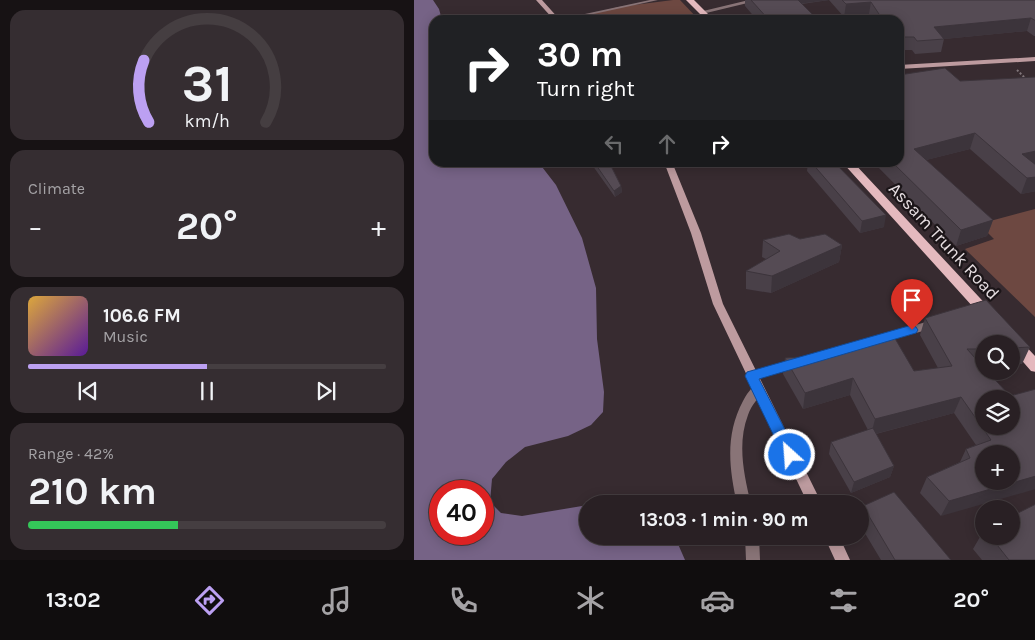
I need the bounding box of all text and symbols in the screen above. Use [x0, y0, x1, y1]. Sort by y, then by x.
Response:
text: 30 m [537, 34, 623, 75]
icon: right [454, 35, 519, 100]
text: 31 [182, 53, 232, 114]
text: Turn right [537, 76, 635, 102]
text: km/h [184, 111, 230, 132]
icon: left [600, 130, 628, 158]
icon: ahead [653, 130, 681, 158]
icon: right [706, 130, 734, 158]
street label: Assam Trunk Road [884, 178, 1004, 304]
text: Climate [28, 179, 85, 198]
text: 20° [176, 204, 238, 249]
text: − [28, 210, 43, 243]
text: + [371, 210, 386, 243]
pin [891, 279, 933, 330]
icon: arrive [898, 286, 926, 314]
text: 106.6 FM [103, 305, 181, 327]
text: Music [103, 327, 148, 346]
map controls [975, 335, 1020, 545]
button: search [975, 335, 1020, 380]
icon: previous [74, 377, 102, 405]
icon: pause [193, 377, 221, 405]
icon: next [312, 377, 340, 405]
button: layers [975, 390, 1020, 435]
position arrow [763, 428, 815, 480]
text: Range · 42% [28, 444, 114, 463]
button: + [975, 445, 1020, 490]
text: 210 km [28, 469, 157, 514]
speed limit sign: 40 [429, 480, 494, 545]
button: − [975, 500, 1020, 545]
text: 13:03 · 1 min · 90 m [639, 509, 809, 531]
icon: directions [192, 583, 227, 618]
icon: music [319, 583, 354, 618]
icon: phone [446, 583, 481, 618]
icon: climate [573, 583, 608, 618]
icon: car [700, 583, 735, 618]
icon: filters [826, 583, 861, 618]
text: 13:02 [46, 587, 101, 613]
text: 20° [953, 587, 989, 613]

